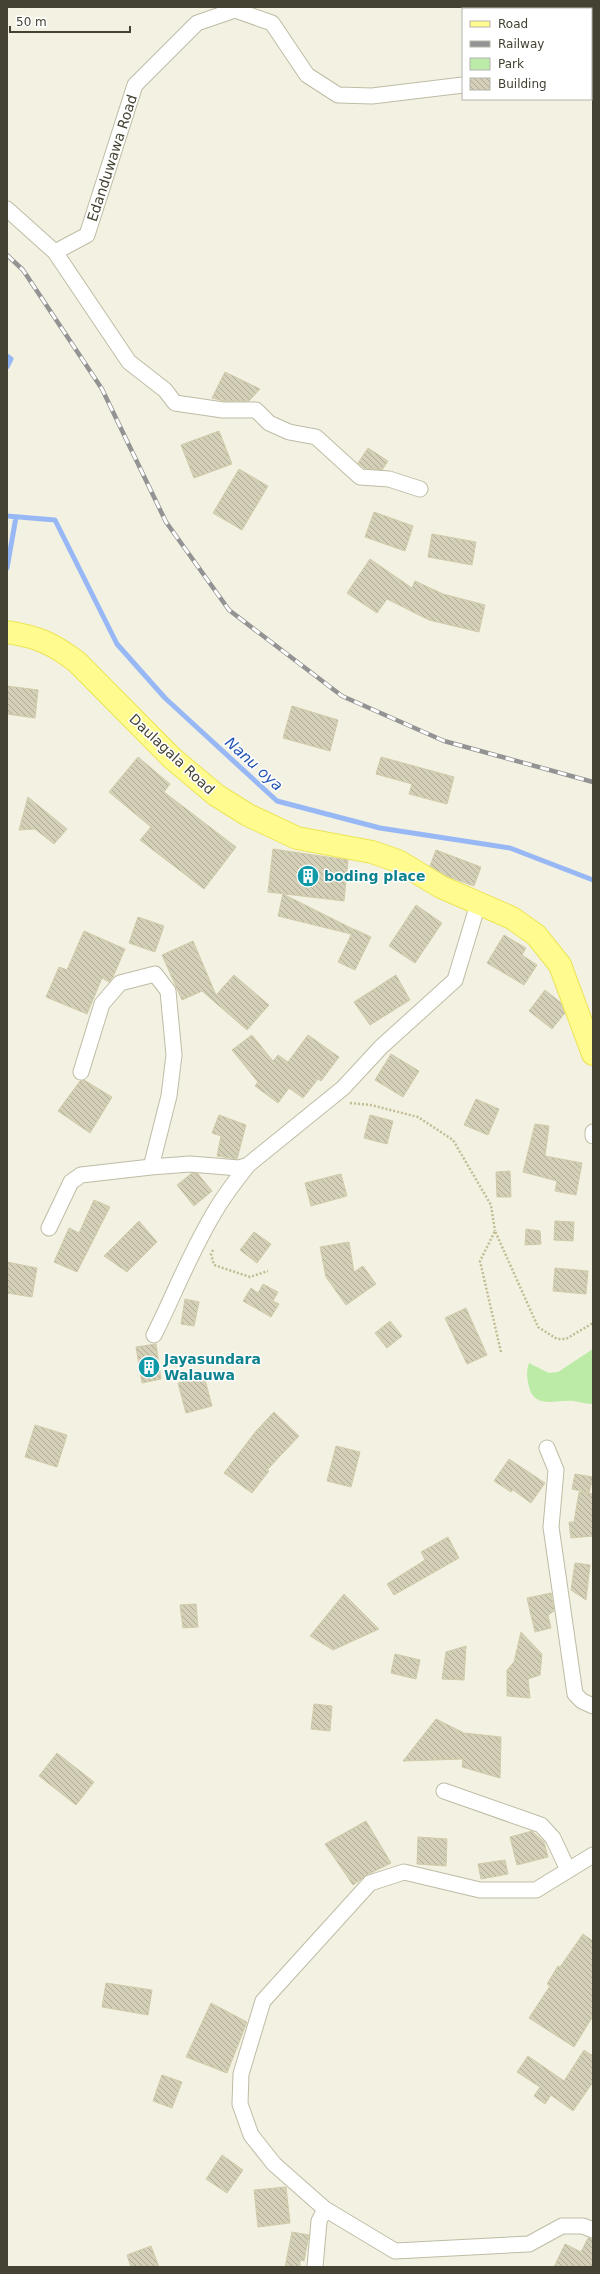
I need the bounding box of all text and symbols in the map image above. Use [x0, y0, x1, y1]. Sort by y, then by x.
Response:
scale bar [10, 8, 130, 34]
legend [462, 8, 592, 100]
text: 50 m [16, 15, 47, 29]
text: Road [498, 17, 528, 31]
text: Railway [498, 37, 544, 51]
text: Park [498, 57, 524, 71]
text: Building [498, 77, 547, 91]
street label: Edanduwawa Road [84, 92, 140, 224]
street label: Daulagala Road [126, 711, 218, 797]
water label: Nanu oya [221, 733, 287, 795]
building icon: boding place [295, 863, 321, 889]
place label: boding place [324, 868, 425, 884]
place label: Jayasundara Walauwa [163, 1351, 261, 1383]
building icon: Jayasundara Walauwa [136, 1354, 162, 1380]

